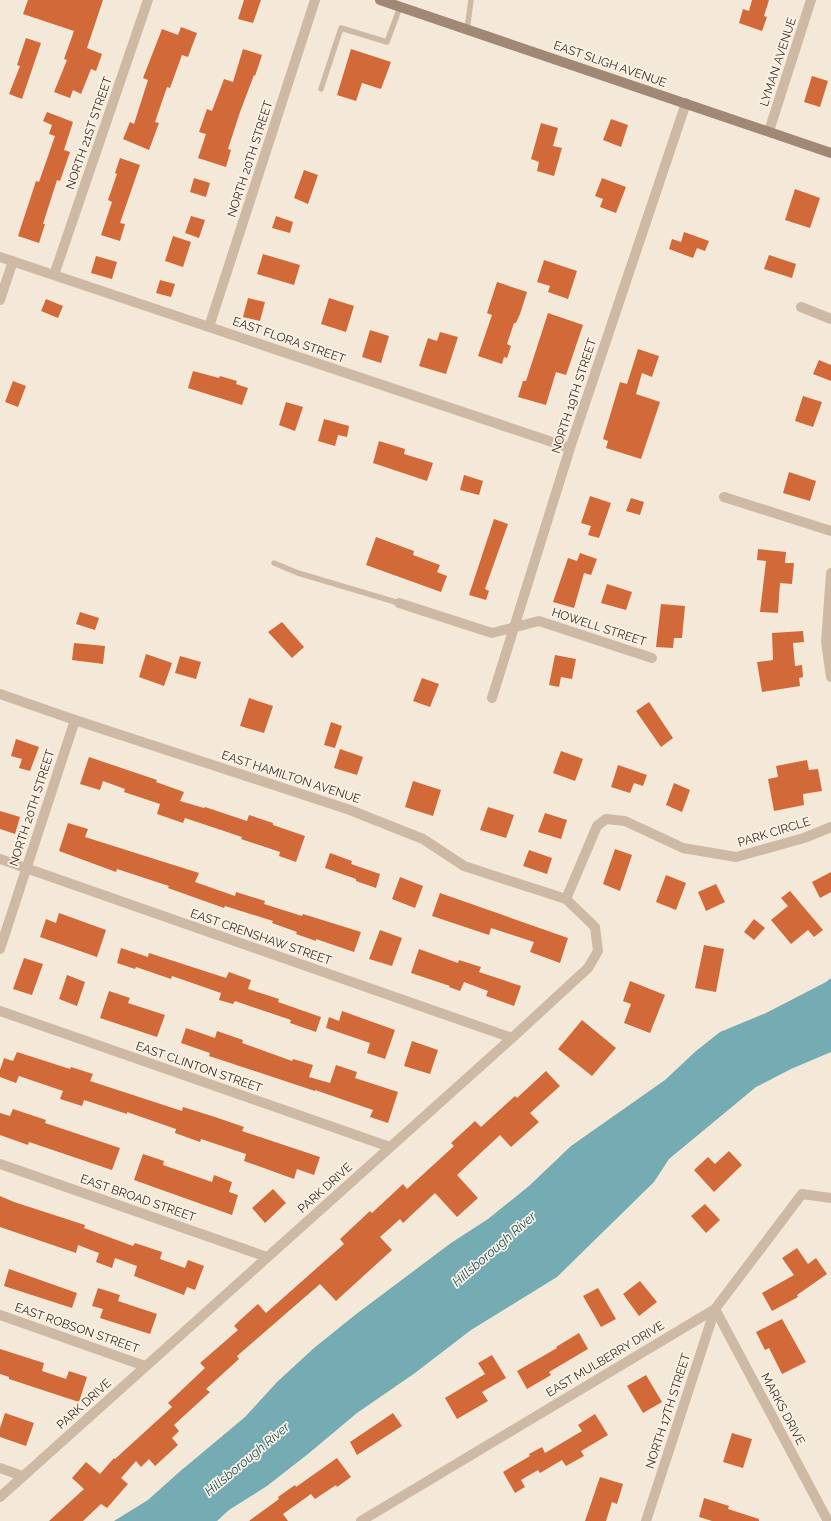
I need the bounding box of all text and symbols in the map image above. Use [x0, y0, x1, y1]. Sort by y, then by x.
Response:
street label: LYMAN AVENUE [757, 16, 799, 108]
street label: EAST SLIGH AVENUE [552, 38, 668, 90]
street label: NORTH 21ST STREET [63, 74, 115, 191]
street label: NORTH 20TH STREET [225, 98, 276, 219]
street label: EAST FLORA STREET [231, 314, 348, 366]
street label: NORTH 19TH STREET [549, 336, 599, 455]
street label: HOWELL STREET [550, 605, 649, 649]
street label: NORTH 20TH STREET [7, 747, 58, 868]
street label: EAST HAMILTON AVENUE [220, 748, 362, 806]
street label: PARK CIRCLE [736, 814, 812, 850]
street label: EAST CRENSHAW STREET [189, 906, 334, 968]
street label: EAST CLINTON STREET [134, 1039, 265, 1095]
street label: PARK DRIVE [295, 1160, 355, 1216]
street label: EAST BROAD STREET [78, 1172, 198, 1225]
water label: Hillsborough River [449, 1208, 539, 1289]
street label: EAST ROBSON STREET [13, 1300, 142, 1356]
street label: EAST MULBERRY DRIVE [543, 1318, 667, 1400]
street label: NORTH 17TH STREET [643, 1351, 693, 1470]
street label: MARKS DRIVE [758, 1371, 808, 1447]
street label: PARK DRIVE [54, 1376, 114, 1432]
water label: Hillsborough River [202, 1419, 293, 1499]

